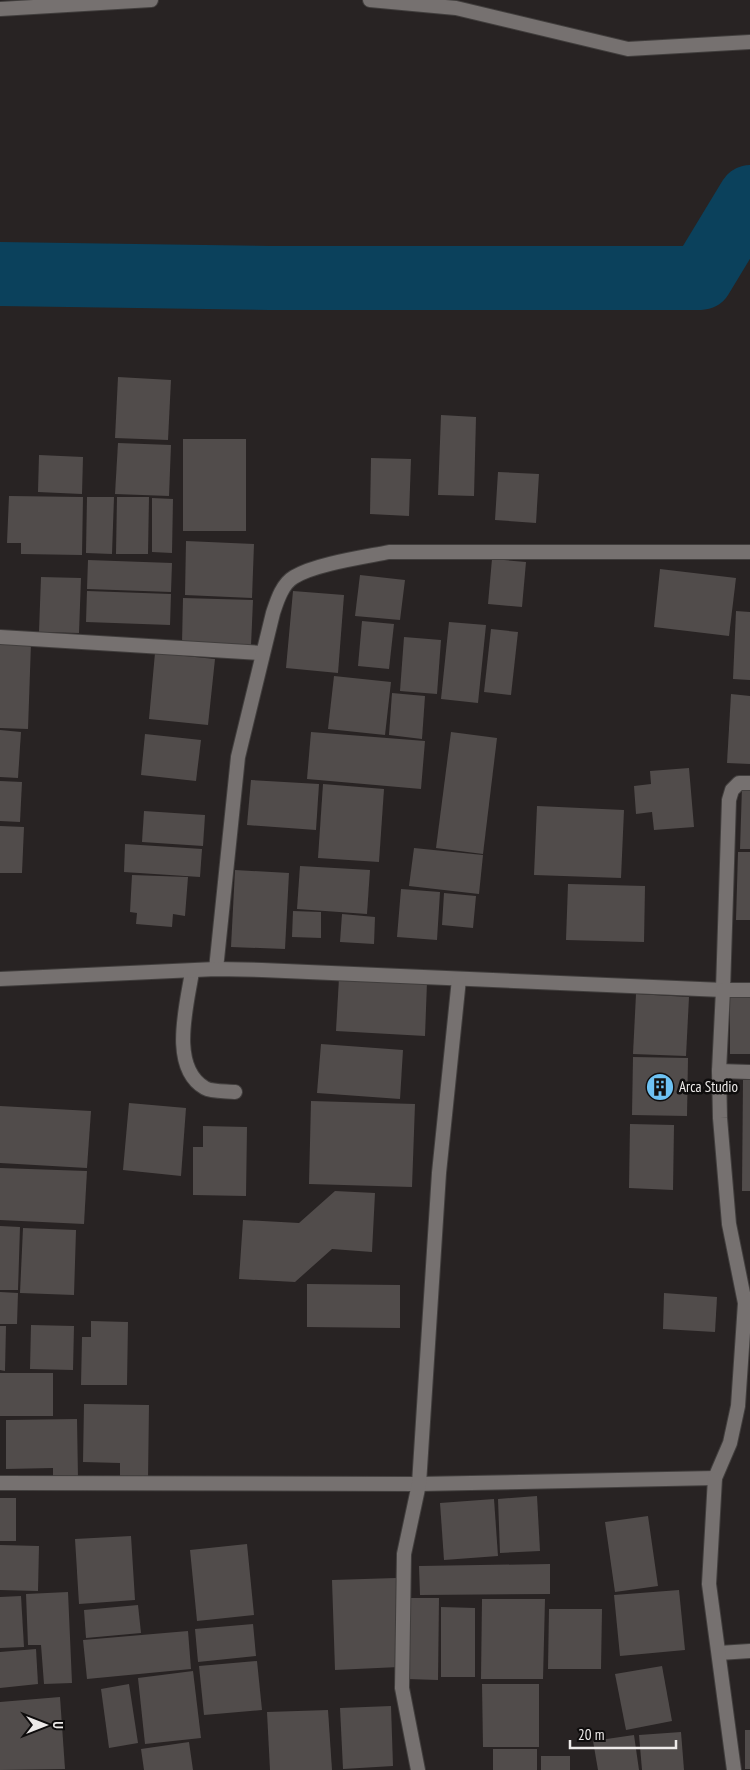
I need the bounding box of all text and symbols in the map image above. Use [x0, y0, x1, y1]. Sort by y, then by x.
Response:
building icon: Arca Studio [645, 1072, 675, 1102]
place label: Arca Studio [679, 1077, 738, 1096]
north arrow [20, 1700, 70, 1750]
scale bar [570, 1718, 676, 1750]
text: U [49, 1721, 67, 1729]
text: 20 m [578, 1725, 604, 1744]

